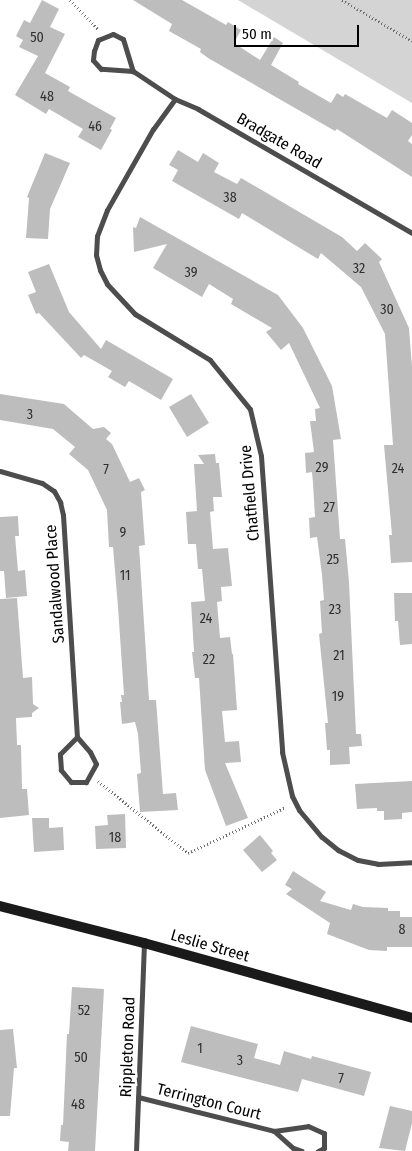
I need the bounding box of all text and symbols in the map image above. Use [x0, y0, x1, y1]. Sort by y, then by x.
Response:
scale bar [237, 15, 362, 47]
text: 50 m [242, 25, 272, 43]
house number: 50 [30, 30, 44, 46]
house number: 48 [40, 89, 54, 105]
street label: Bradgate Road [233, 109, 325, 173]
house number: 46 [88, 119, 102, 135]
house number: 38 [223, 190, 237, 206]
house number: 32 [353, 261, 365, 277]
house number: 39 [185, 265, 197, 281]
house number: 30 [380, 302, 394, 318]
house number: 3 [27, 407, 33, 423]
street label: Chatfield Drive [236, 444, 264, 542]
house number: 29 [316, 460, 328, 476]
house number: 24 [392, 461, 404, 477]
house number: 7 [103, 462, 109, 478]
house number: 27 [323, 500, 335, 516]
street label: Sandalwood Place [41, 524, 69, 644]
house number: 9 [120, 525, 126, 541]
house number: 25 [327, 552, 339, 568]
house number: 11 [120, 568, 130, 584]
house number: 23 [329, 602, 341, 618]
house number: 24 [200, 611, 212, 627]
house number: 21 [333, 648, 345, 664]
house number: 22 [203, 652, 215, 668]
house number: 19 [332, 689, 344, 705]
house number: 18 [109, 830, 121, 846]
house number: 8 [399, 922, 405, 938]
street label: Leslie Street [169, 926, 251, 966]
street label: Rippleton Road [117, 996, 139, 1098]
house number: 52 [78, 1003, 90, 1019]
house number: 1 [197, 1041, 203, 1057]
house number: 50 [74, 1050, 88, 1066]
house number: 3 [237, 1053, 243, 1069]
house number: 7 [338, 1071, 344, 1087]
street label: Terrington Court [155, 1080, 263, 1124]
house number: 48 [71, 1097, 85, 1113]

